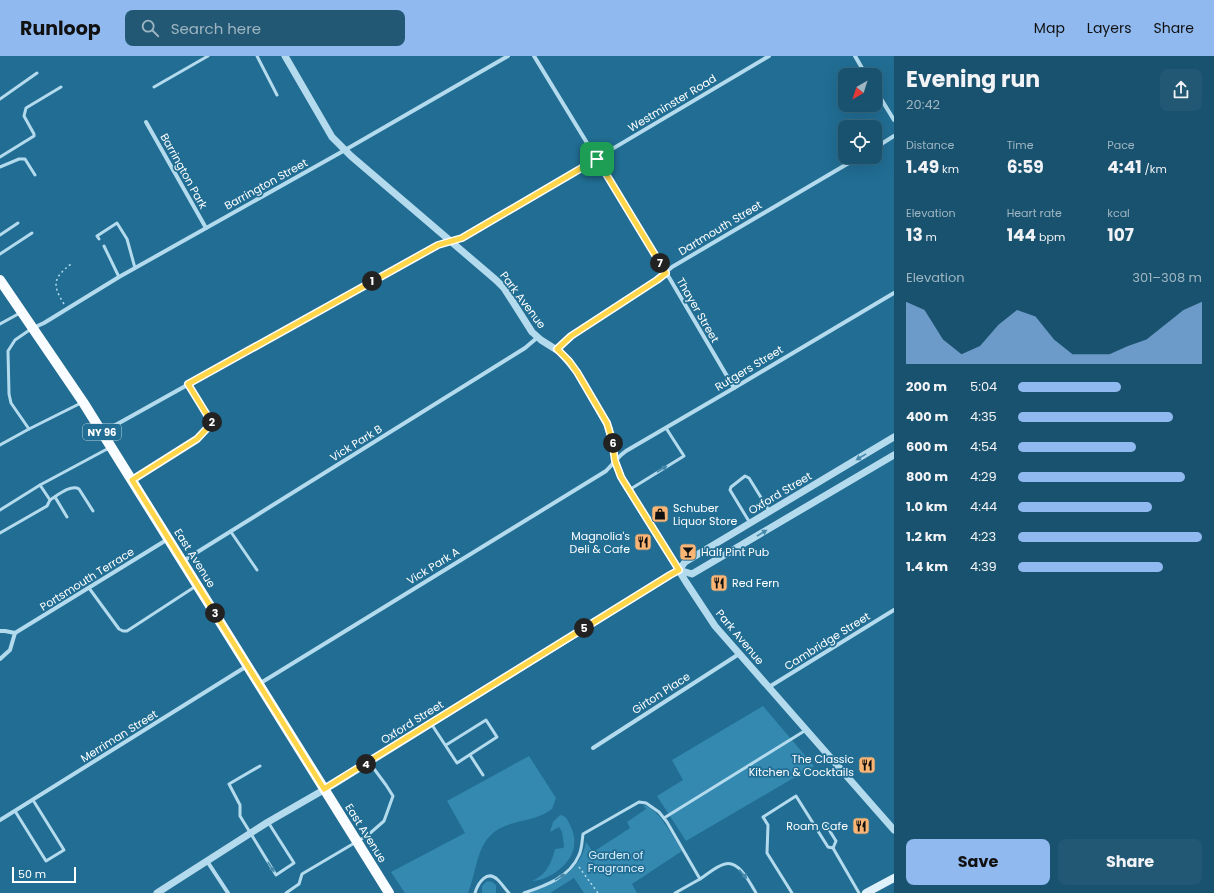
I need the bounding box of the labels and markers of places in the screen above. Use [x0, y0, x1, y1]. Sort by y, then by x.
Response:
pin [580, 142, 614, 176]
pin: 7 [650, 253, 670, 273]
pin: 1 [362, 271, 382, 291]
pin: 2 [202, 412, 222, 432]
pin: 6 [603, 433, 623, 453]
place label: Schuber Liquor Store [673, 500, 738, 529]
shop icon: Schuber Liquor Store [650, 504, 670, 524]
place label: Magnolia's Deli & Cafe [570, 528, 630, 557]
restaurant icon: Magnolia's Deli & Cafe [633, 532, 653, 552]
bar icon: Half Pint Pub [678, 542, 698, 562]
place label: Half Pint Pub [701, 544, 769, 560]
restaurant icon: Red Fern [709, 573, 729, 593]
place label: Red Fern [732, 575, 779, 591]
pin: 3 [205, 603, 225, 623]
pin: 5 [574, 618, 594, 638]
place label: The Classic Kitchen & Cocktails [749, 751, 854, 780]
pin: 4 [356, 754, 376, 774]
restaurant icon: The Classic Kitchen & Cocktails [857, 755, 877, 775]
restaurant icon: Roam Cafe [851, 816, 871, 836]
place label: Roam Cafe [786, 818, 848, 834]

